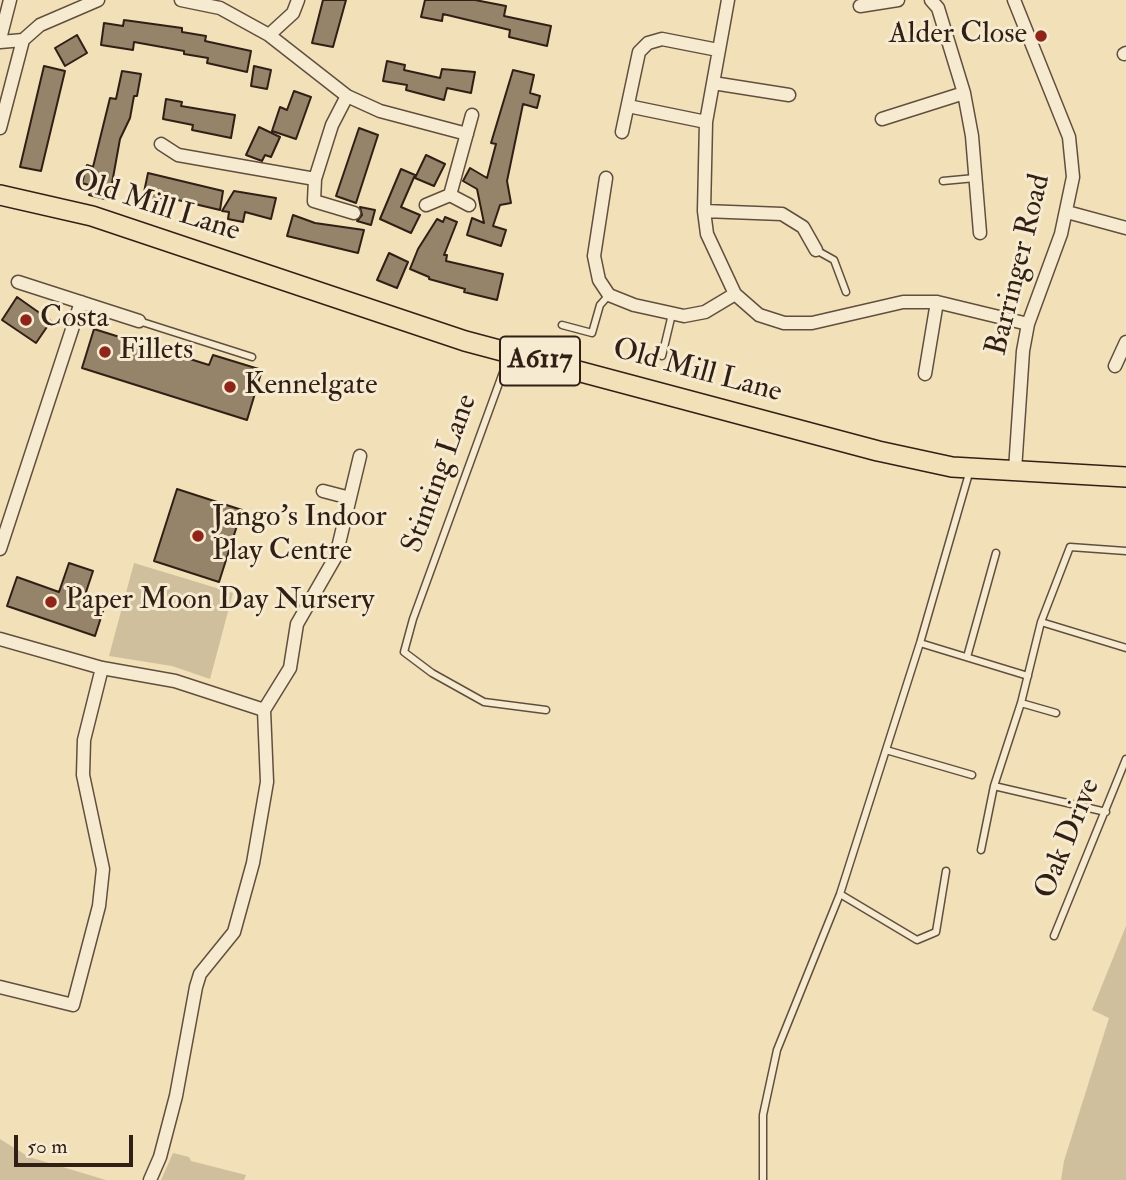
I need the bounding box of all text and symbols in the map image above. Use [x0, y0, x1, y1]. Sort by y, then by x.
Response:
place label: Alder Close [889, 18, 1027, 54]
marker: Alder Close [1033, 28, 1049, 44]
street label: Old Mill Lane [68, 163, 244, 251]
street label: Barringer Road [980, 171, 1060, 359]
place label: Costa [40, 302, 109, 338]
marker: Costa [18, 312, 34, 328]
street label: Old Mill Lane [608, 332, 786, 412]
place label: Fillets [119, 334, 193, 370]
road number: A6117 [500, 336, 580, 386]
marker: Fillets [97, 344, 113, 360]
place label: Kennelgate [244, 369, 378, 405]
marker: Kennelgate [222, 379, 238, 395]
street label: Stinting Lane [396, 390, 486, 558]
place label: Jango's Indoor Play Centre [212, 501, 387, 572]
marker: Jango's Indoor Play Centre [190, 528, 206, 544]
place label: Paper Moon Day Nursery [65, 584, 375, 620]
marker: Paper Moon Day Nursery [43, 594, 59, 610]
street label: Oak Drive [1029, 774, 1109, 904]
scale bar [18, 1120, 136, 1164]
text: 50 m [27, 1133, 68, 1160]

